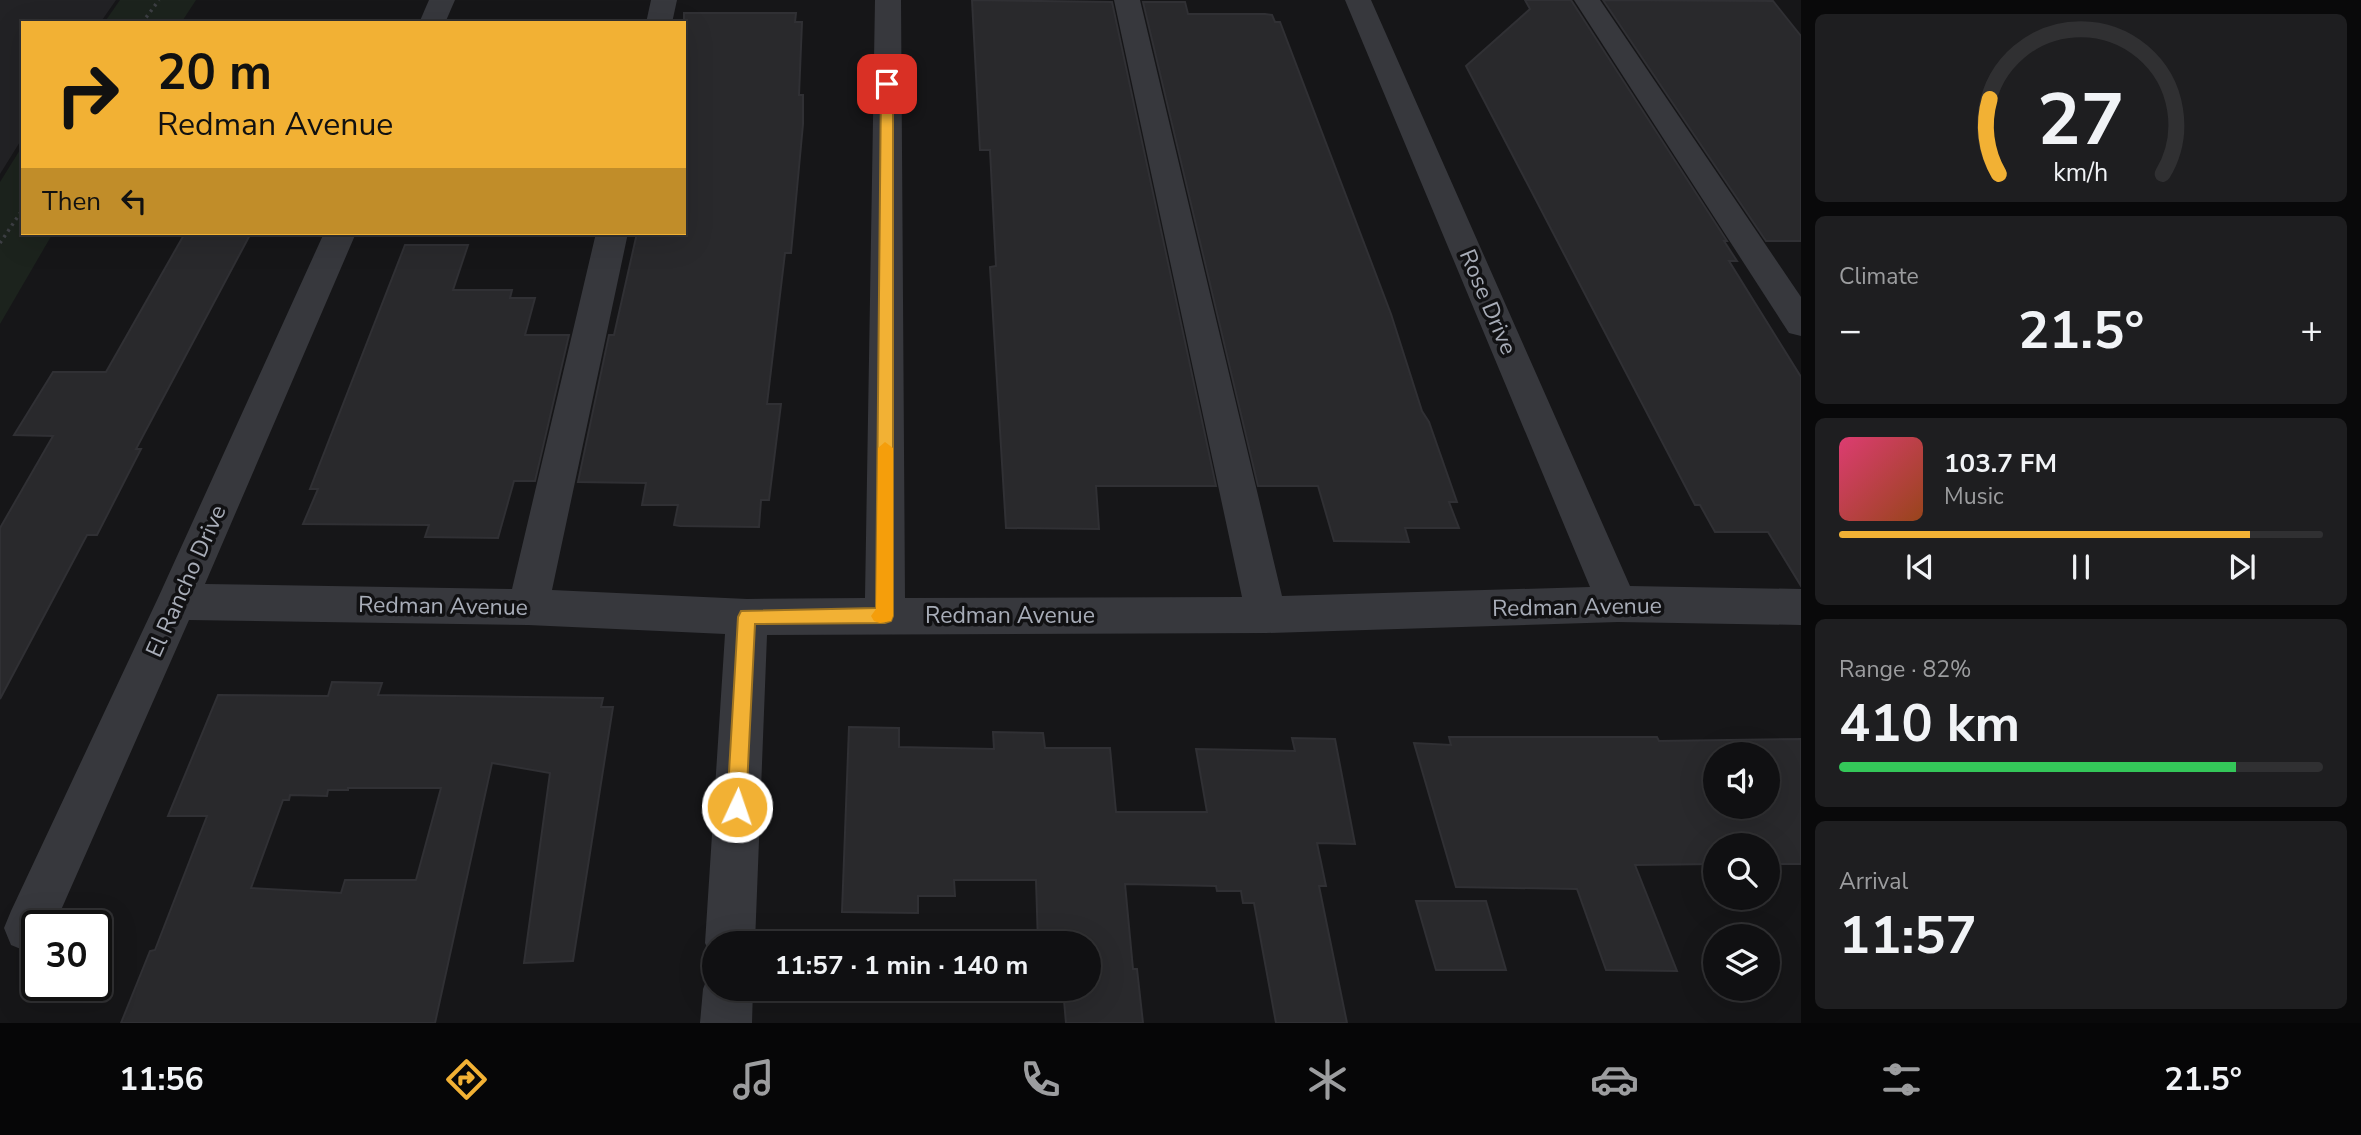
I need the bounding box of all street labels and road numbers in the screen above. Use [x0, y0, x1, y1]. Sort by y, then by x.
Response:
street label: Rose Drive [1452, 245, 1524, 359]
street label: El Rancho Drive [139, 500, 233, 662]
street label: Redman Avenue [358, 589, 528, 623]
street label: Redman Avenue [1492, 590, 1662, 624]
street label: Redman Avenue [925, 600, 1095, 631]

